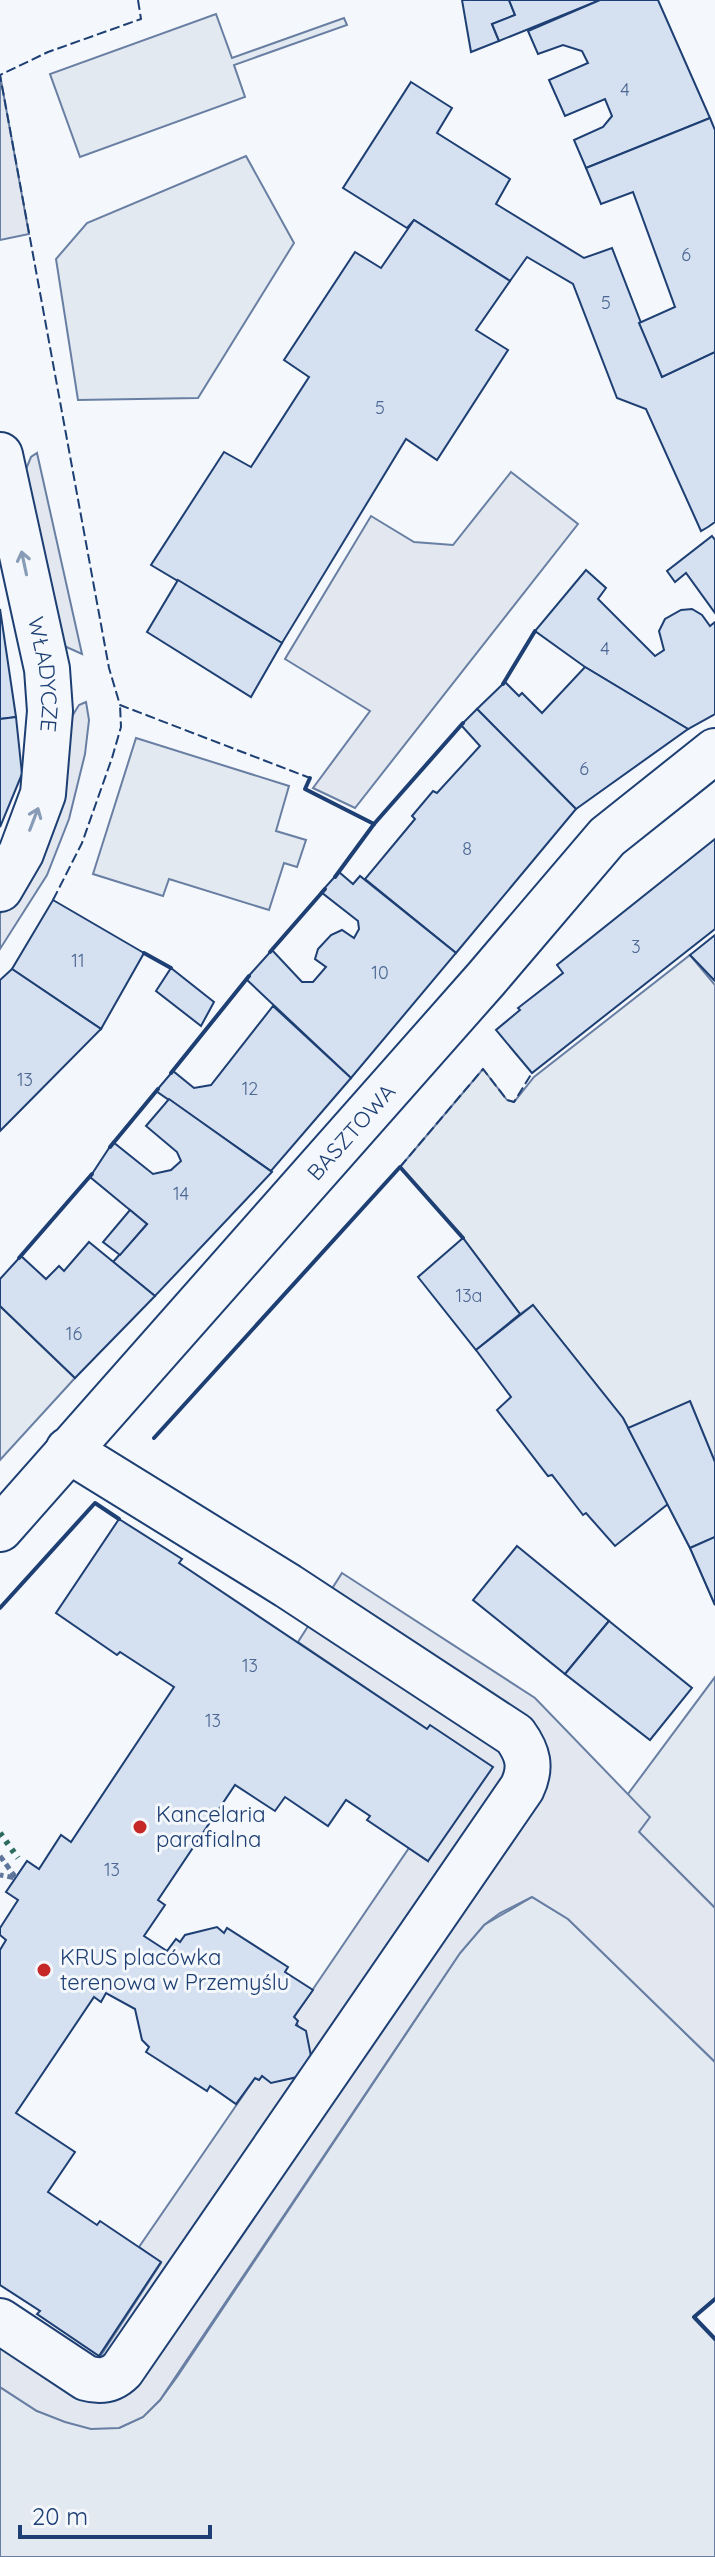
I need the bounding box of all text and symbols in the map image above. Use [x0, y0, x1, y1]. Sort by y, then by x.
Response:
house number: 4 [620, 78, 630, 101]
house number: 6 [681, 243, 691, 266]
house number: 5 [601, 291, 611, 314]
house number: 5 [375, 396, 385, 419]
one-way arrow [16, 551, 31, 577]
street label: WŁADYCZE [22, 614, 64, 733]
house number: 4 [600, 637, 610, 660]
house number: 6 [579, 757, 589, 780]
one-way arrow [28, 807, 42, 832]
house number: 8 [462, 837, 472, 860]
house number: 3 [631, 935, 641, 958]
house number: 11 [71, 949, 85, 972]
house number: 10 [371, 961, 389, 984]
house number: 13 [17, 1068, 33, 1091]
house number: 12 [242, 1077, 258, 1100]
street label: BASZTOWA [301, 1078, 401, 1186]
house number: 14 [173, 1182, 189, 1205]
house number: 13a [456, 1284, 483, 1307]
house number: 16 [66, 1322, 82, 1345]
house number: 13 [242, 1654, 258, 1677]
house number: 13 [205, 1709, 221, 1732]
place label: Kancelaria parafialna [156, 1800, 266, 1853]
marker: Kancelaria parafialna [131, 1818, 149, 1836]
house number: 13 [104, 1858, 120, 1881]
place label: KRUS placówka terenowa w Przemyślu [60, 1943, 289, 1996]
marker: KRUS placówka terenowa w Przemyślu [35, 1961, 53, 1979]
scale bar [20, 2489, 210, 2539]
text: 20 m [32, 2501, 88, 2531]

